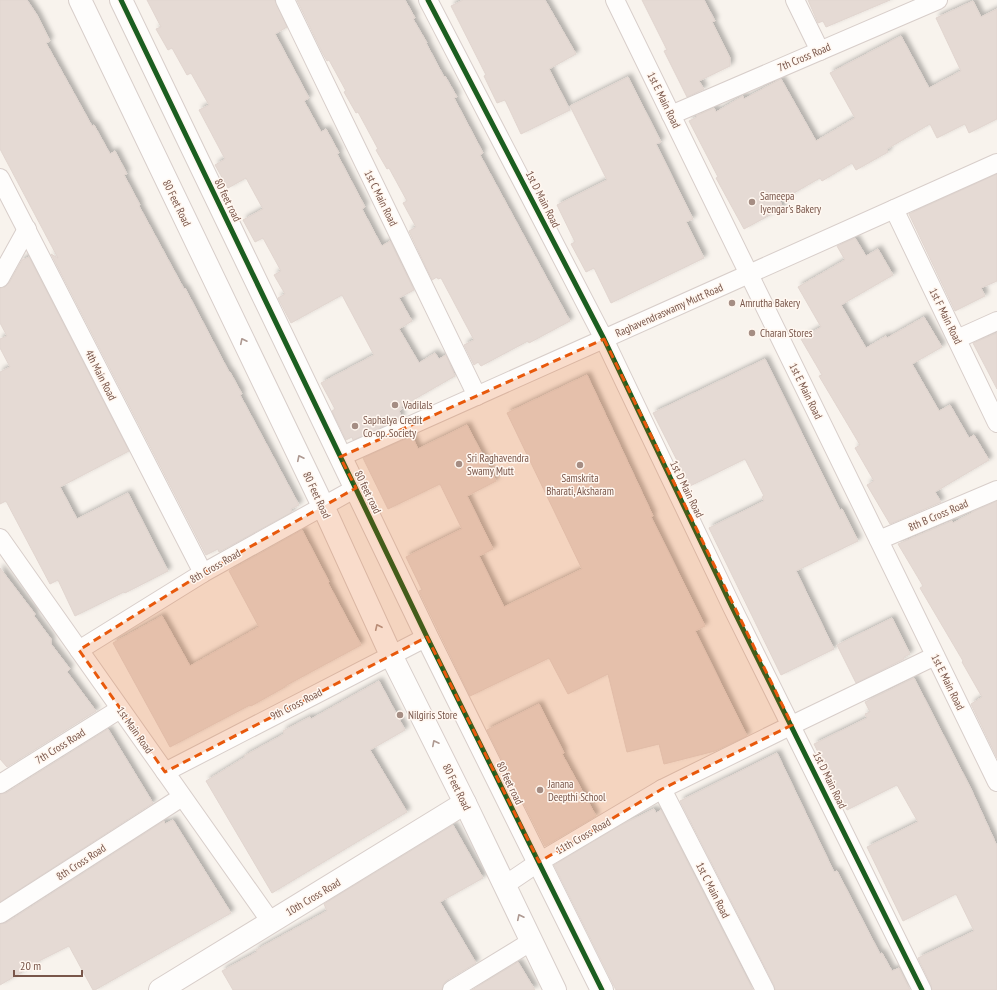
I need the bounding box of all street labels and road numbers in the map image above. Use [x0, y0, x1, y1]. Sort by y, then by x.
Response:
street label: 7th Cross Road [775, 39, 833, 74]
street label: 1st E Main Road [644, 70, 684, 131]
street label: 1st C Main Road [361, 168, 401, 229]
street label: 1st D Main Road [523, 168, 563, 230]
street label: 80 feet road [212, 176, 245, 224]
street label: 80 Feet Road [160, 178, 194, 229]
street label: Raghavendraswamy Mutt Road [613, 280, 725, 340]
street label: 1st F Main Road [926, 286, 966, 347]
street label: 4th Main Road [82, 347, 120, 403]
street label: 1st E Main Road [786, 361, 826, 422]
street label: 1st D Main Road [667, 458, 707, 520]
street label: 80 feet road [352, 468, 385, 516]
street label: 80 Feet Road [300, 469, 334, 521]
street label: 8th B Cross Road [906, 496, 970, 534]
street label: 8th Cross Road [187, 546, 243, 586]
street label: 1st E Main Road [928, 652, 968, 713]
street label: 9th Cross Road [268, 685, 324, 723]
street label: 1st Main Road [114, 704, 156, 756]
street label: 7th Cross Road [32, 725, 88, 767]
street label: 1st D Main Road [810, 749, 850, 811]
street label: 80 feet road [494, 759, 527, 807]
street label: 80 Feet Road [440, 762, 474, 813]
street label: 11th Cross Road [553, 814, 613, 857]
street label: 8th Cross Road [54, 841, 109, 883]
street label: 1st C Main Road [693, 860, 733, 920]
street label: 10th Cross Road [283, 875, 343, 919]

